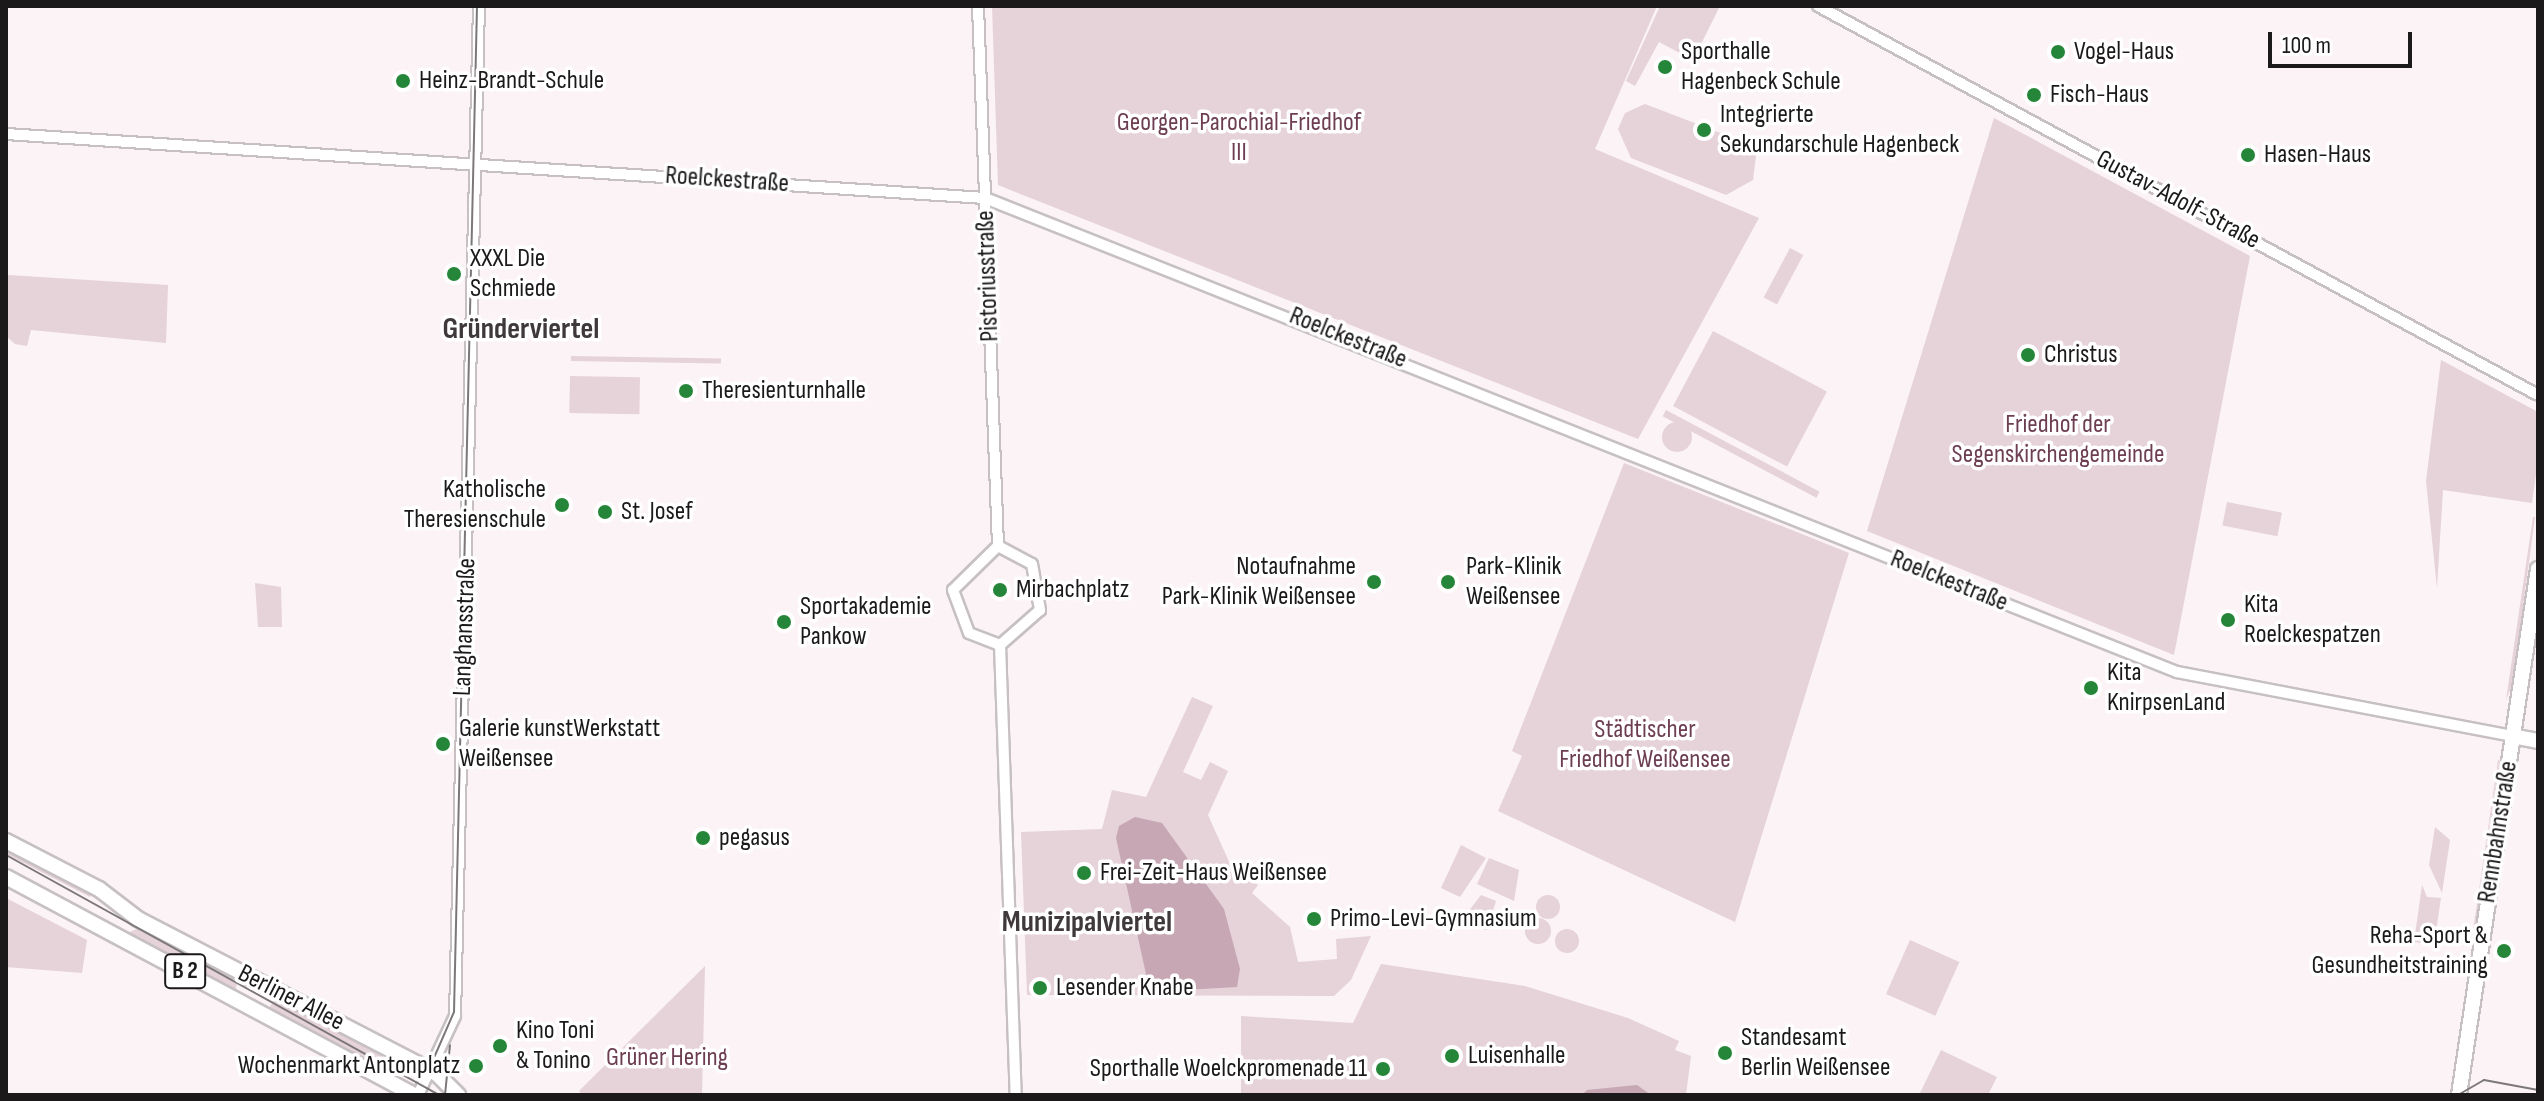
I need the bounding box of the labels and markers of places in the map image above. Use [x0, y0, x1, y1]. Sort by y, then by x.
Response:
place label: Sporthalle Hagenbeck Schule [1681, 36, 1841, 98]
place label: Vogel-Haus [2074, 36, 2174, 68]
marker: Vogel-Haus [2049, 43, 2067, 61]
marker: Sporthalle Hagenbeck Schule [1656, 58, 1674, 76]
place label: Heinz-Brandt-Schule [419, 65, 604, 97]
marker: Heinz-Brandt-Schule [394, 72, 412, 90]
place label: Fisch-Haus [2050, 79, 2149, 111]
marker: Fisch-Haus [2025, 86, 2043, 104]
place label: Integrierte Sekundarschule Hagenbeck [1720, 99, 1959, 160]
marker: Integrierte Sekundarschule Hagenbeck [1695, 121, 1713, 139]
place label: Hasen-Haus [2264, 139, 2371, 171]
marker: Hasen-Haus [2239, 146, 2257, 164]
place label: XXXL Die Schmiede [470, 243, 556, 304]
marker: XXXL Die Schmiede [445, 265, 463, 283]
place label: Christus [2044, 339, 2118, 371]
marker: Christus [2019, 346, 2037, 364]
place label: Theresienturnhalle [702, 375, 866, 407]
marker: Theresienturnhalle [677, 382, 695, 400]
place label: Katholische Theresienschule [404, 474, 546, 536]
marker: Katholische Theresienschule [553, 496, 571, 514]
place label: St. Josef [621, 496, 693, 528]
marker: St. Josef [596, 503, 614, 521]
place label: Notaufnahme Park-Klinik Weißensee [1162, 551, 1356, 612]
place label: Park-Klinik Weißensee [1466, 551, 1561, 612]
marker: Notaufnahme Park-Klinik Weißensee [1363, 571, 1385, 593]
marker: Park-Klinik Weißensee [1437, 571, 1459, 593]
place label: Mirbachplatz [1016, 574, 1129, 606]
marker: Mirbachplatz [991, 581, 1009, 599]
place label: Kita Roelckespatzen [2244, 589, 2381, 650]
place label: Sportakademie Pankow [800, 591, 931, 652]
marker: Kita Roelckespatzen [2219, 611, 2237, 629]
marker: Sportakademie Pankow [775, 613, 793, 631]
place label: Kita KnirpsenLand [2107, 657, 2225, 718]
marker: Kita KnirpsenLand [2082, 679, 2100, 697]
place label: Galerie kunstWerkstatt Weißensee [459, 713, 660, 774]
marker: Galerie kunstWerkstatt Weißensee [434, 735, 452, 753]
place label: pegasus [719, 822, 790, 854]
marker: pegasus [694, 829, 712, 847]
place label: Frei-Zeit-Haus Weißensee [1100, 857, 1327, 889]
marker: Frei-Zeit-Haus Weißensee [1075, 864, 1093, 882]
place label: Primo-Levi-Gymnasium [1330, 903, 1537, 935]
marker: Primo-Levi-Gymnasium [1305, 910, 1323, 928]
place label: Reha-Sport & Gesundheitstraining [2312, 920, 2488, 982]
marker: Reha-Sport & Gesundheitstraining [2495, 942, 2513, 960]
place label: Lesender Knabe [1056, 972, 1194, 1004]
marker: Lesender Knabe [1031, 979, 1049, 997]
place label: Kino Toni & Tonino [516, 1015, 594, 1076]
place label: Standesamt Berlin Weißensee [1741, 1022, 1890, 1084]
marker: Kino Toni & Tonino [491, 1037, 509, 1055]
place label: Luisenhalle [1468, 1040, 1565, 1072]
marker: Standesamt Berlin Weißensee [1716, 1044, 1734, 1062]
marker: Luisenhalle [1443, 1047, 1461, 1065]
place label: Wochenmarkt Antonplatz [238, 1050, 460, 1082]
place label: Sporthalle Woelckpromenade 11 [1090, 1053, 1367, 1085]
marker: Wochenmarkt Antonplatz [467, 1057, 485, 1075]
marker: Sporthalle Woelckpromenade 11 [1374, 1060, 1392, 1078]

